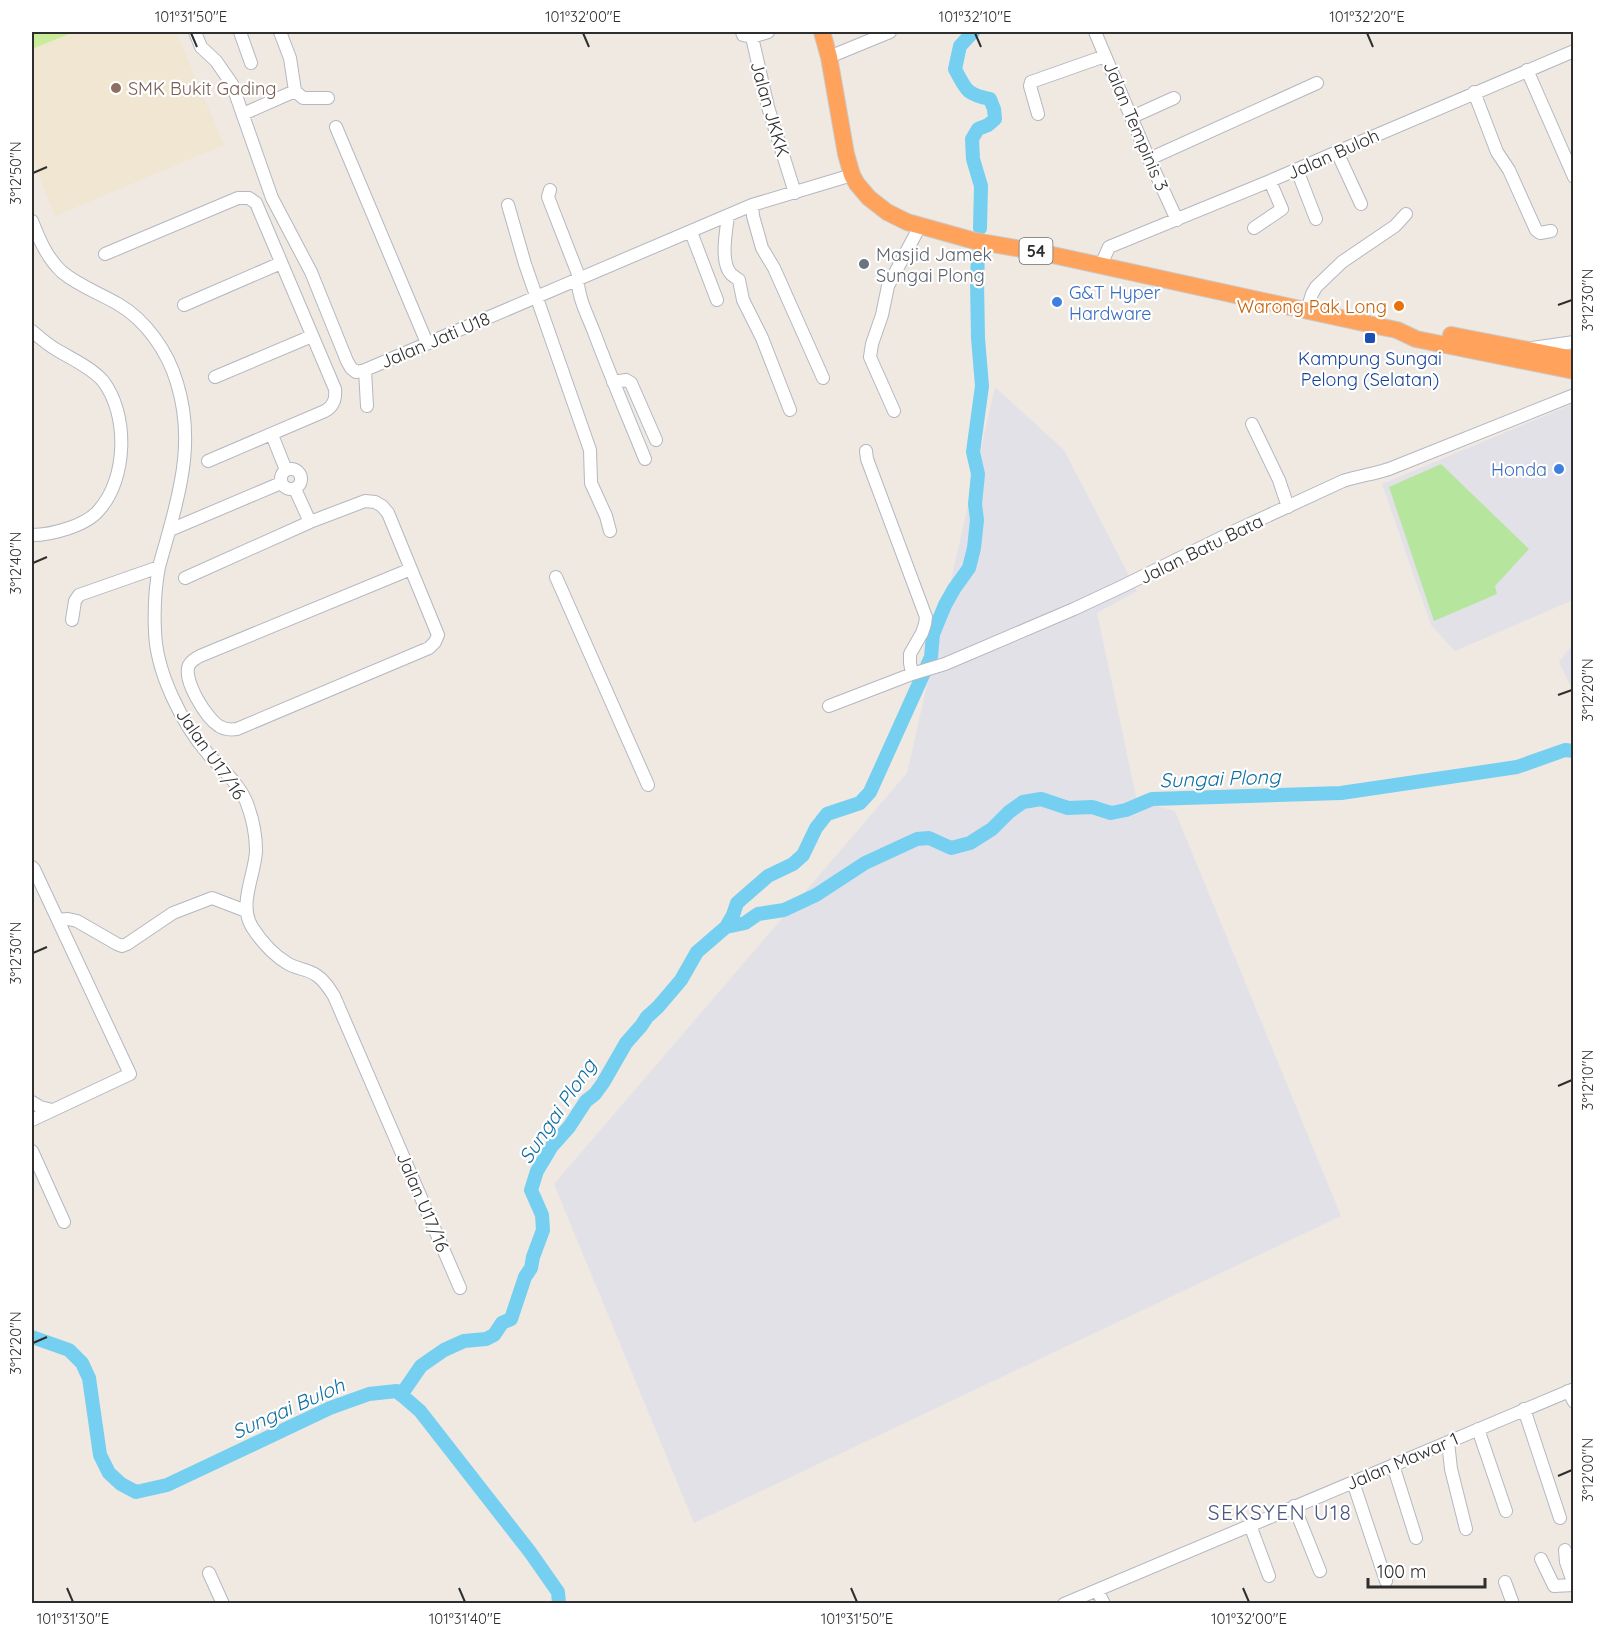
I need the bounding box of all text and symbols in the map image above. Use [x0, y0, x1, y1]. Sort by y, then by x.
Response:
text: 101°31'50"E [155, 7, 227, 26]
text: 101°32'00"E [545, 7, 621, 26]
text: 101°32'10"E [939, 7, 1011, 26]
text: 101°32'20"E [1329, 7, 1405, 26]
street label: Jalan Tempinis 3 [1098, 58, 1174, 194]
street label: Jalan JKKK [745, 59, 795, 159]
place label: SMK Bukit Gading [128, 77, 277, 100]
marker: SMK Bukit Gading [109, 81, 123, 95]
street label: Jalan Buloh [1283, 123, 1383, 185]
text: 3°12'50"N [6, 141, 25, 205]
road number: 54 [1020, 238, 1052, 264]
place label: Masjid Jamek Sungai Plong [876, 243, 992, 287]
marker: Masjid Jamek Sungai Plong [857, 257, 871, 271]
text: 3°12'30"N [1578, 268, 1597, 332]
place label: G&T Hyper Hardware [1069, 281, 1161, 325]
marker: G&T Hyper Hardware [1050, 295, 1064, 309]
place label: Warong Pak Long [1237, 295, 1387, 318]
marker: Warong Pak Long [1392, 299, 1406, 313]
street label: Jalan Jati U18 [377, 307, 493, 373]
marker: Kampung Sungai Pelong (Selatan) [1363, 331, 1377, 345]
place label: Kampung Sungai Pelong (Selatan) [1298, 347, 1442, 391]
place label: Honda [1491, 458, 1547, 481]
marker: Honda [1552, 462, 1566, 476]
street label: Jalan Batu Bata [1135, 509, 1267, 589]
text: 3°12'40"N [6, 531, 25, 595]
text: 3°12'20"N [1578, 658, 1597, 722]
street label: Jalan U17/16 [171, 704, 251, 804]
water label: Sungai Plong [1159, 763, 1282, 793]
text: 3°12'30"N [6, 921, 25, 985]
text: 3°12'10"N [1578, 1050, 1597, 1110]
water label: Sungai Plong [513, 1053, 602, 1168]
street label: Jalan U17/16 [392, 1149, 454, 1256]
text: 3°12'20"N [6, 1311, 25, 1375]
water label: Sungai Buloh [228, 1372, 349, 1444]
street label: Jalan Mawar 1 [1342, 1427, 1462, 1495]
text: 3°12'00"N [1578, 1438, 1597, 1502]
district label: SEKSYEN U18 [1208, 1499, 1352, 1525]
scale bar [1368, 1551, 1485, 1589]
text: 100 m [1377, 1560, 1426, 1583]
text: 101°31'30"E [37, 1609, 109, 1628]
text: 101°31'40"E [429, 1609, 501, 1628]
text: 101°31'50"E [821, 1609, 893, 1628]
text: 101°32'00"E [1211, 1609, 1287, 1628]

